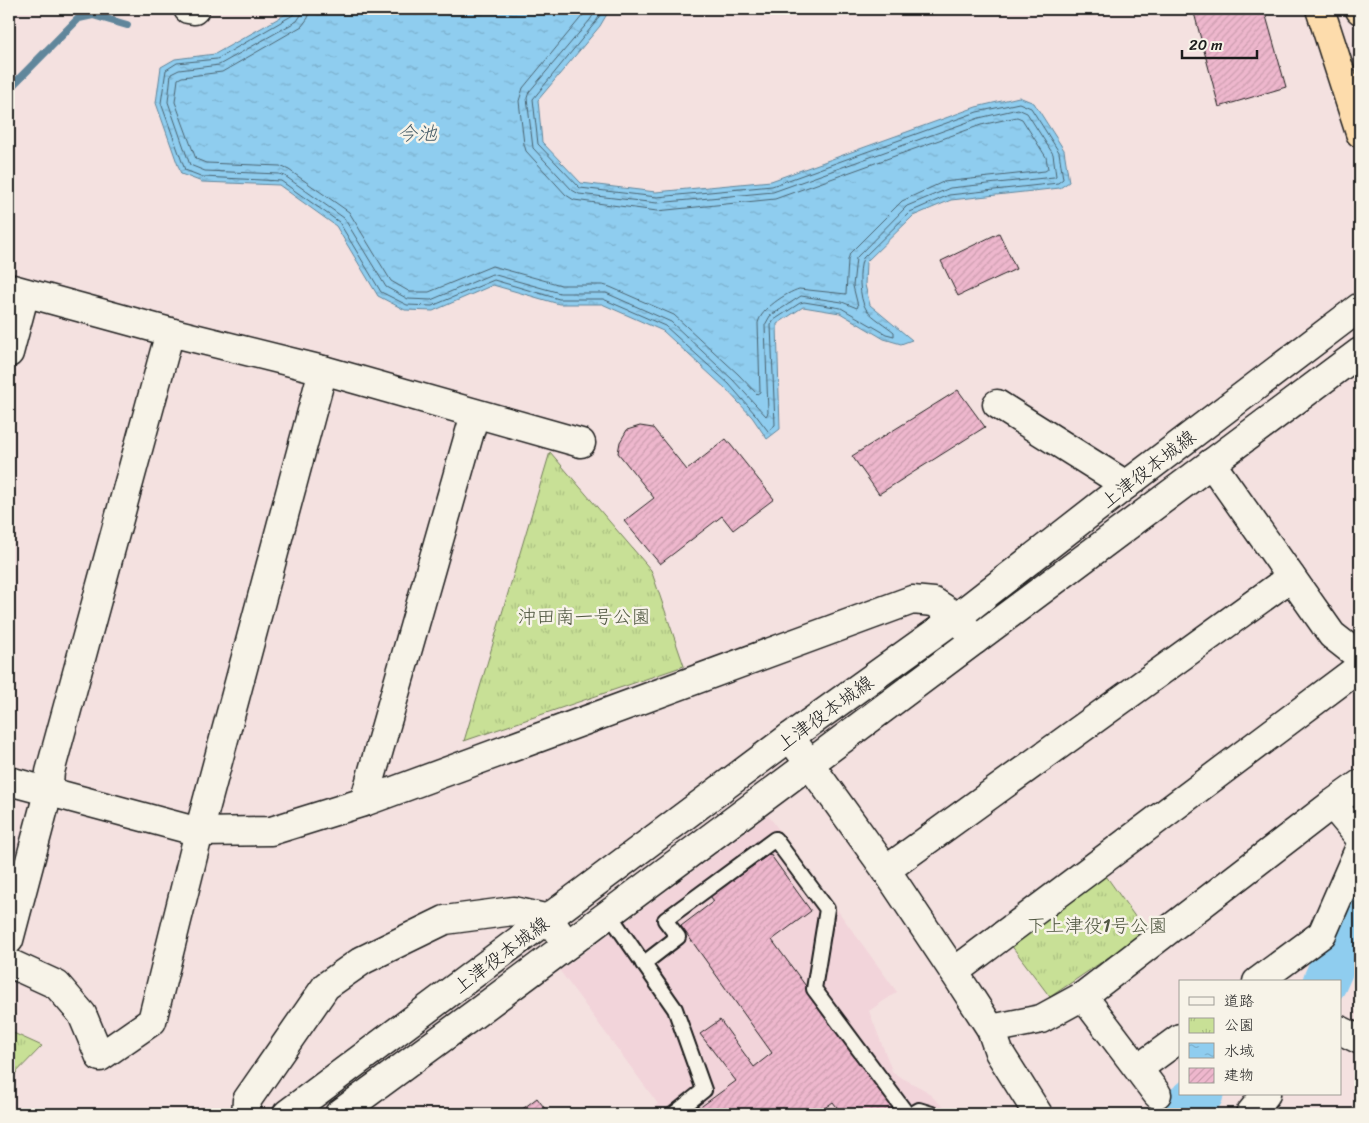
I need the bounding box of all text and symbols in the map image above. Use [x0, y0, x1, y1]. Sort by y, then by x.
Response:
scale bar [1182, 28, 1256, 60]
text: 20 m [1189, 32, 1223, 58]
water label: 今池 [397, 116, 438, 151]
street label: 上津役本城線 [1093, 421, 1203, 517]
park label: 沖田南一号公園 [517, 600, 651, 633]
street label: 上津役本城線 [769, 666, 881, 760]
street label: 上津役本城線 [446, 908, 556, 1002]
park label: 下上津役1号公園 [1026, 909, 1168, 942]
legend [1179, 980, 1342, 1096]
text: 道路 [1224, 988, 1254, 1014]
text: 公園 [1224, 1012, 1254, 1038]
text: 水域 [1224, 1038, 1254, 1064]
text: 建物 [1224, 1062, 1254, 1088]

